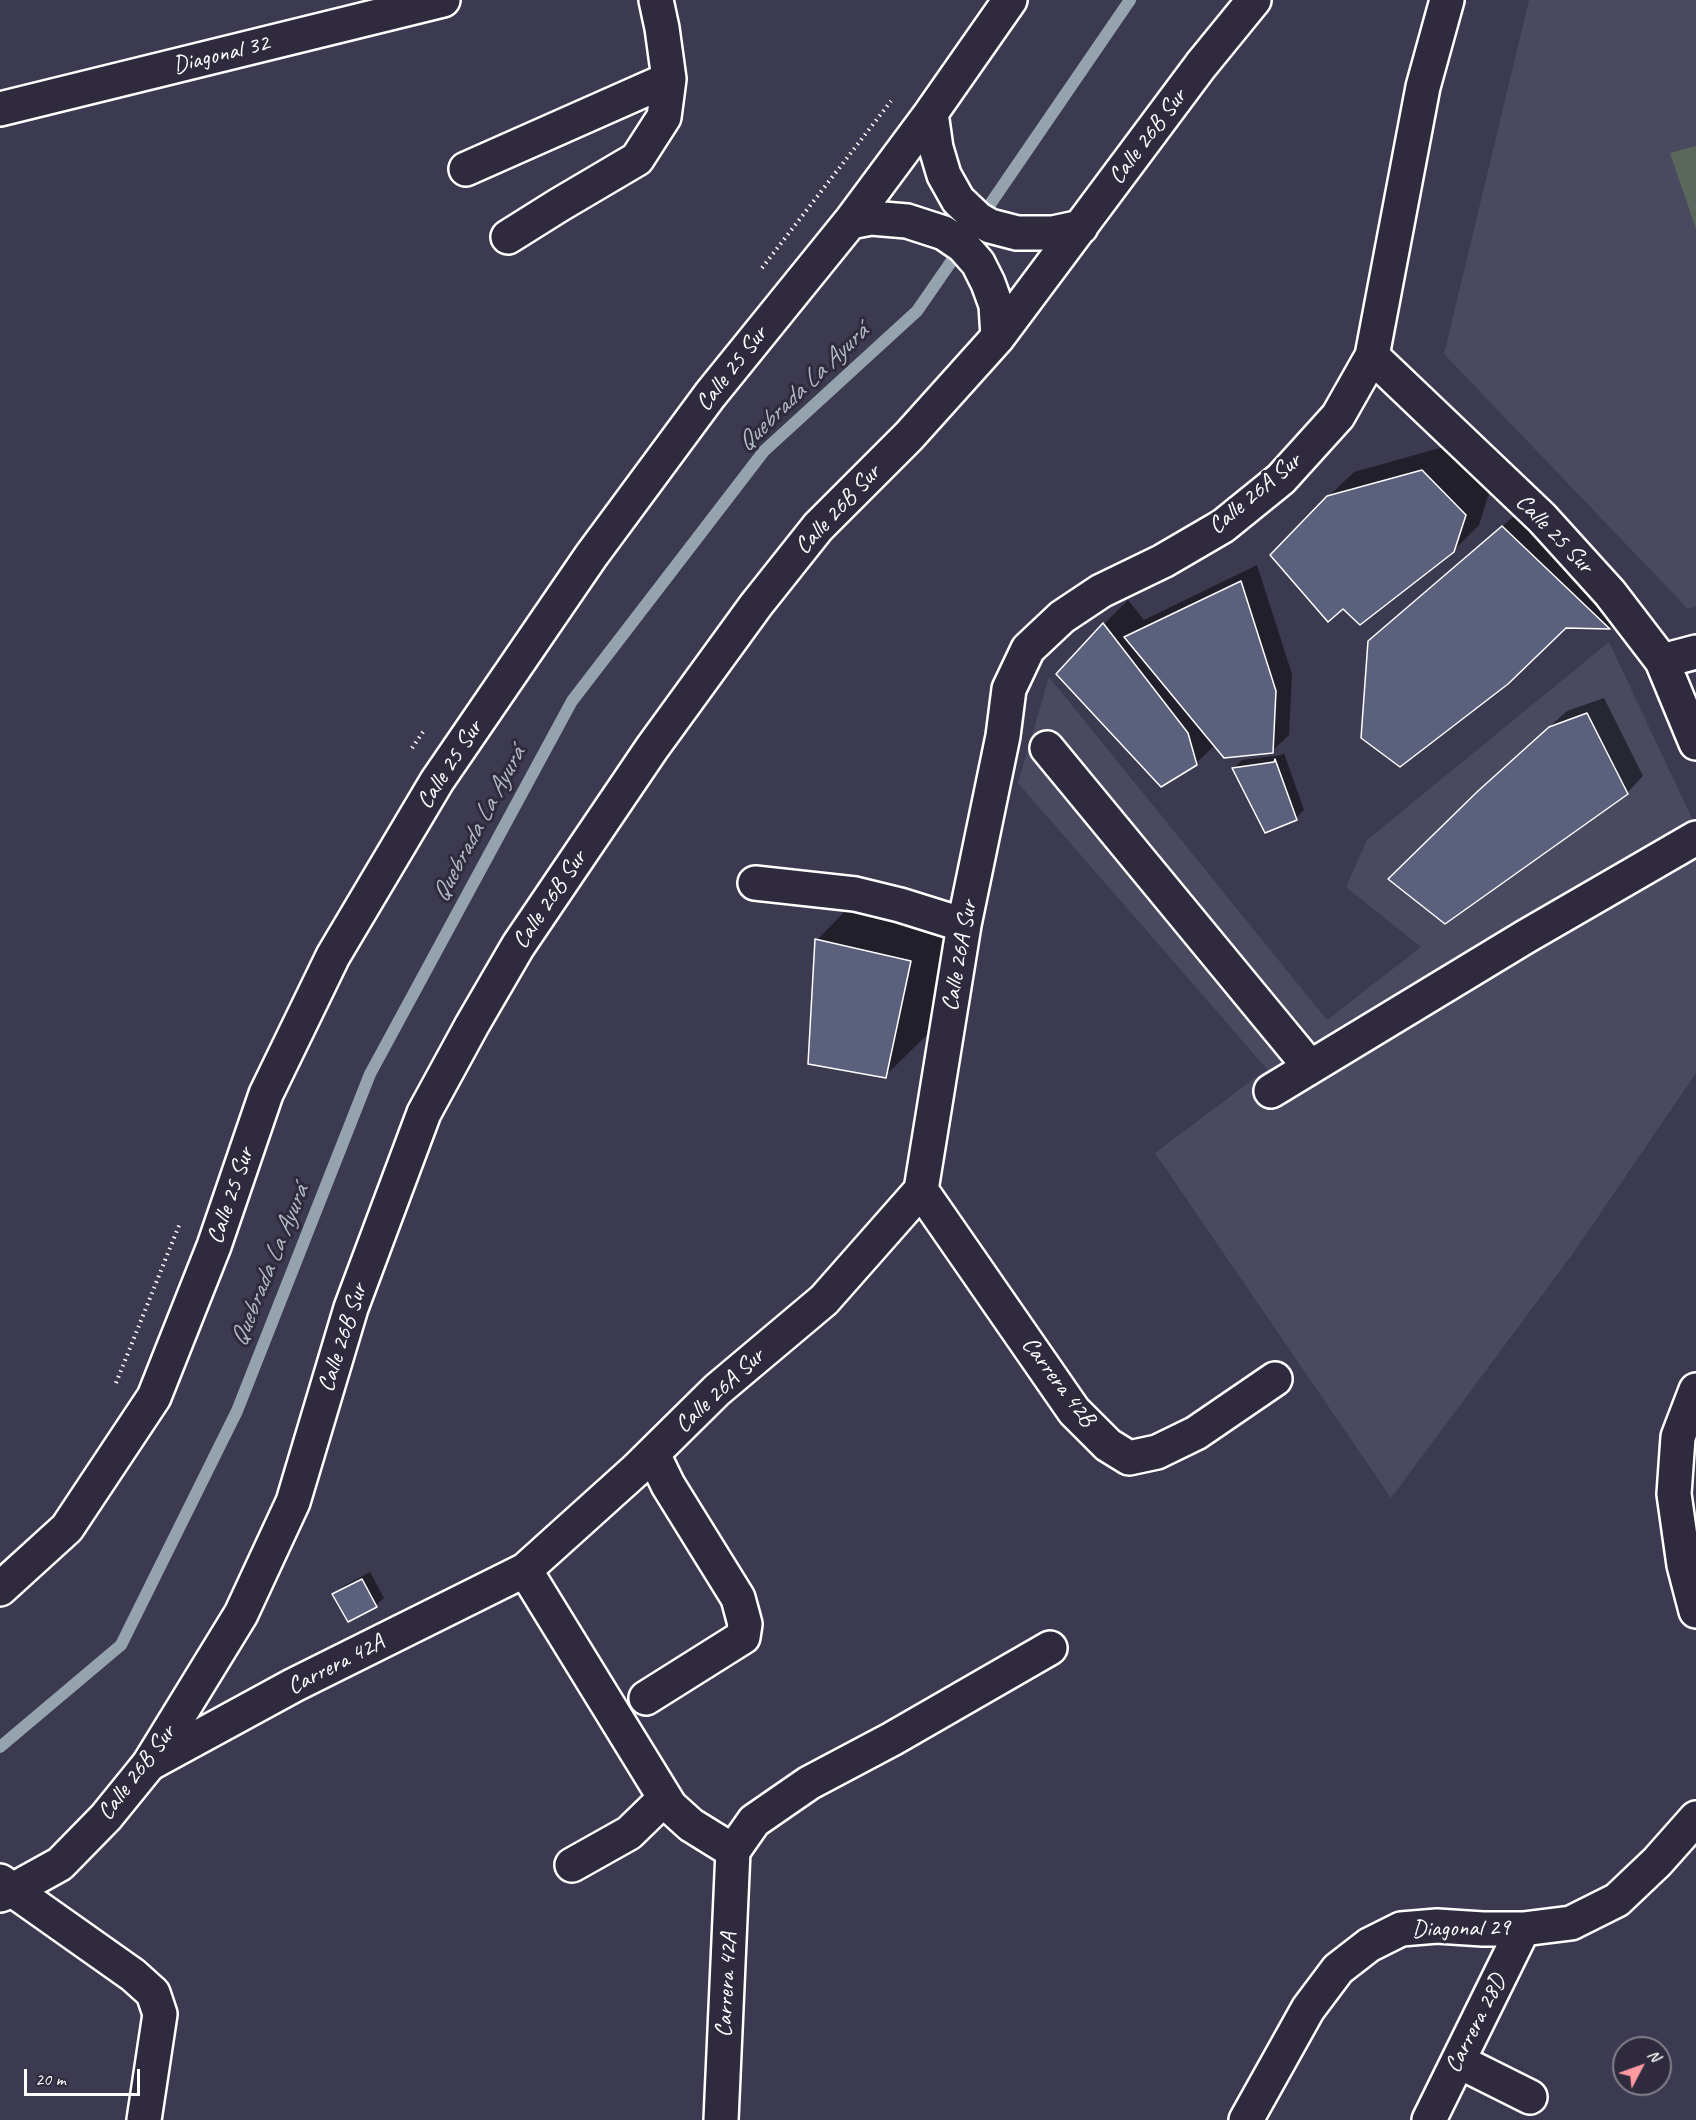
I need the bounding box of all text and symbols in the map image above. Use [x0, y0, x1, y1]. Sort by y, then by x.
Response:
street label: Diagonal 32 [170, 29, 272, 81]
street label: Calle 26B Sur [1103, 84, 1193, 190]
water label: Quebrada La Ayurá [731, 317, 875, 459]
street label: Calle 25 Sur [690, 321, 774, 417]
street label: Calle 26A Sur [1203, 447, 1307, 541]
street label: Calle 26B Sur [789, 459, 887, 561]
street label: Calle 25 Sur [1509, 488, 1599, 580]
street label: Calle 25 Sur [411, 715, 489, 815]
water label: Quebrada La Ayurá [425, 742, 533, 908]
street label: Calle 26B Sur [507, 845, 593, 955]
street label: Calle 26A Sur [936, 898, 984, 1014]
street label: Calle 25 Sur [201, 1144, 261, 1248]
water label: Quebrada La Ayurá [224, 1181, 316, 1351]
street label: Calle 26B Sur [312, 1280, 374, 1396]
street label: Carrera 42B [1015, 1331, 1101, 1433]
street label: Calle 26A Sur [669, 1342, 771, 1440]
street label: Carrera 42A [283, 1628, 389, 1702]
street label: Calle 26B Sur [92, 1720, 182, 1826]
street label: Diagonal 29 [1412, 1914, 1510, 1944]
street label: Carrera 42A [710, 1932, 744, 2038]
street label: Carrera 28D [1439, 1970, 1513, 2078]
north arrow [1612, 2036, 1672, 2096]
text: N [1643, 2045, 1665, 2066]
scale bar [27, 2057, 142, 2095]
text: 20 m [35, 2068, 66, 2090]

